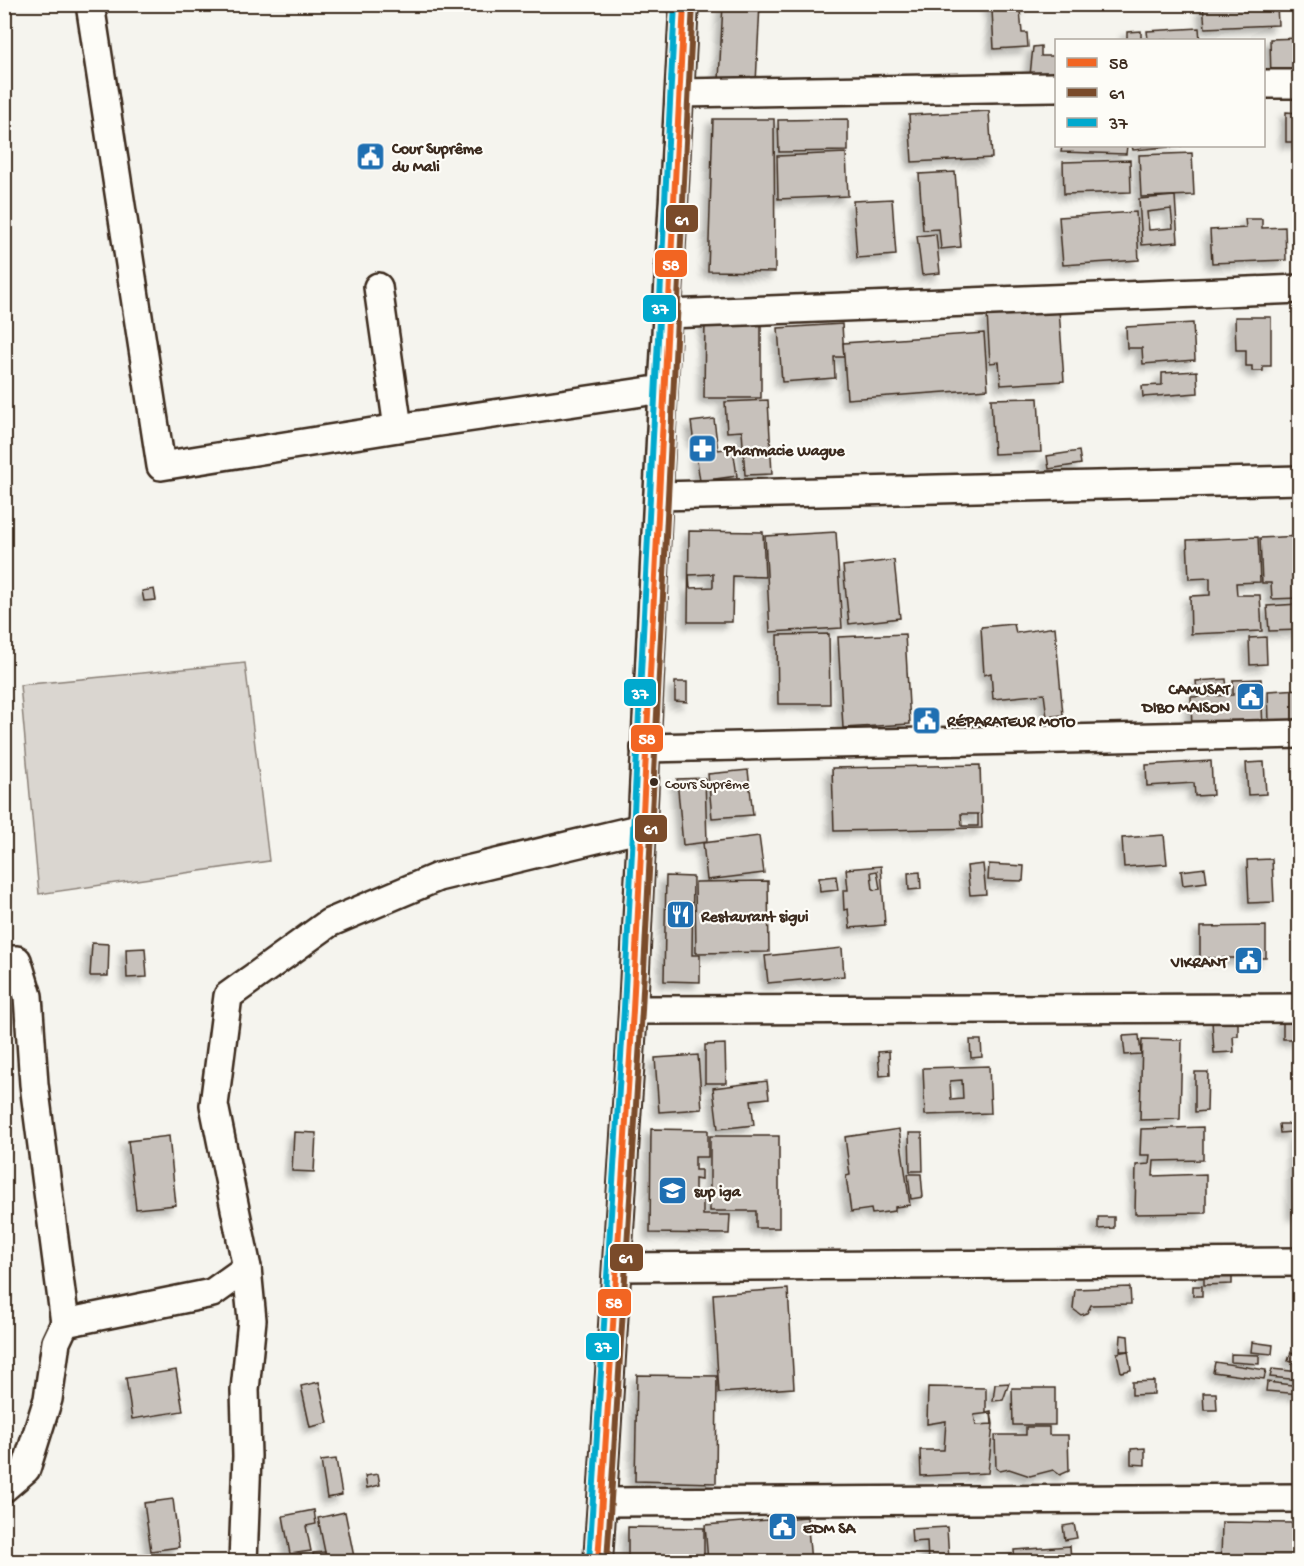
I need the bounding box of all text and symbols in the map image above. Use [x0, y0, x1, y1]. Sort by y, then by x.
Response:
legend [1055, 39, 1265, 147]
text: 58 [1109, 55, 1128, 76]
text: 61 [1109, 85, 1125, 106]
text: 37 [1108, 115, 1128, 136]
public building icon: Cour Suprême du Mali [355, 140, 387, 172]
place label: Cour Suprême du Mali [391, 141, 483, 178]
line badge: 61 [665, 204, 699, 233]
text: 61 [675, 213, 689, 232]
line badge: 58 [654, 249, 688, 278]
text: 58 [662, 258, 680, 277]
line badge: 37 [642, 294, 677, 323]
text: 37 [651, 302, 669, 321]
pharmacy icon: Pharmacie Wague [687, 433, 719, 465]
place label: Pharmacie Wague [723, 443, 845, 462]
line badge: 37 [623, 678, 657, 707]
public building icon: CAMUSAT DIBO MAISON [1235, 681, 1267, 713]
place label: CAMUSAT DIBO MAISON [1140, 682, 1232, 719]
text: 37 [631, 687, 649, 706]
public building icon: RÉPARATEUR MOTO [910, 704, 942, 736]
place label: RÉPARATEUR MOTO [946, 713, 1076, 733]
line badge: 58 [630, 724, 664, 753]
text: 58 [638, 732, 656, 751]
marker: Cours Suprême [648, 776, 660, 788]
place label: Cours Suprême [665, 777, 750, 794]
line badge: 61 [634, 814, 668, 843]
text: 61 [644, 822, 658, 841]
restaurant icon: Restaurant sigui [664, 899, 696, 931]
place label: Restaurant sigui [700, 909, 809, 928]
public building icon: VIKRANT [1232, 945, 1264, 977]
place label: VIKRANT [1170, 955, 1229, 974]
school or university icon: sup iga [657, 1174, 689, 1206]
place label: sup iga [694, 1184, 742, 1203]
line badge: 61 [609, 1243, 644, 1272]
text: 61 [619, 1251, 633, 1270]
line badge: 58 [597, 1288, 632, 1317]
text: 58 [605, 1296, 623, 1315]
line badge: 37 [585, 1332, 620, 1361]
text: 37 [594, 1340, 612, 1359]
public building icon: EDM SA [766, 1511, 798, 1543]
place label: EDM SA [803, 1521, 857, 1540]

